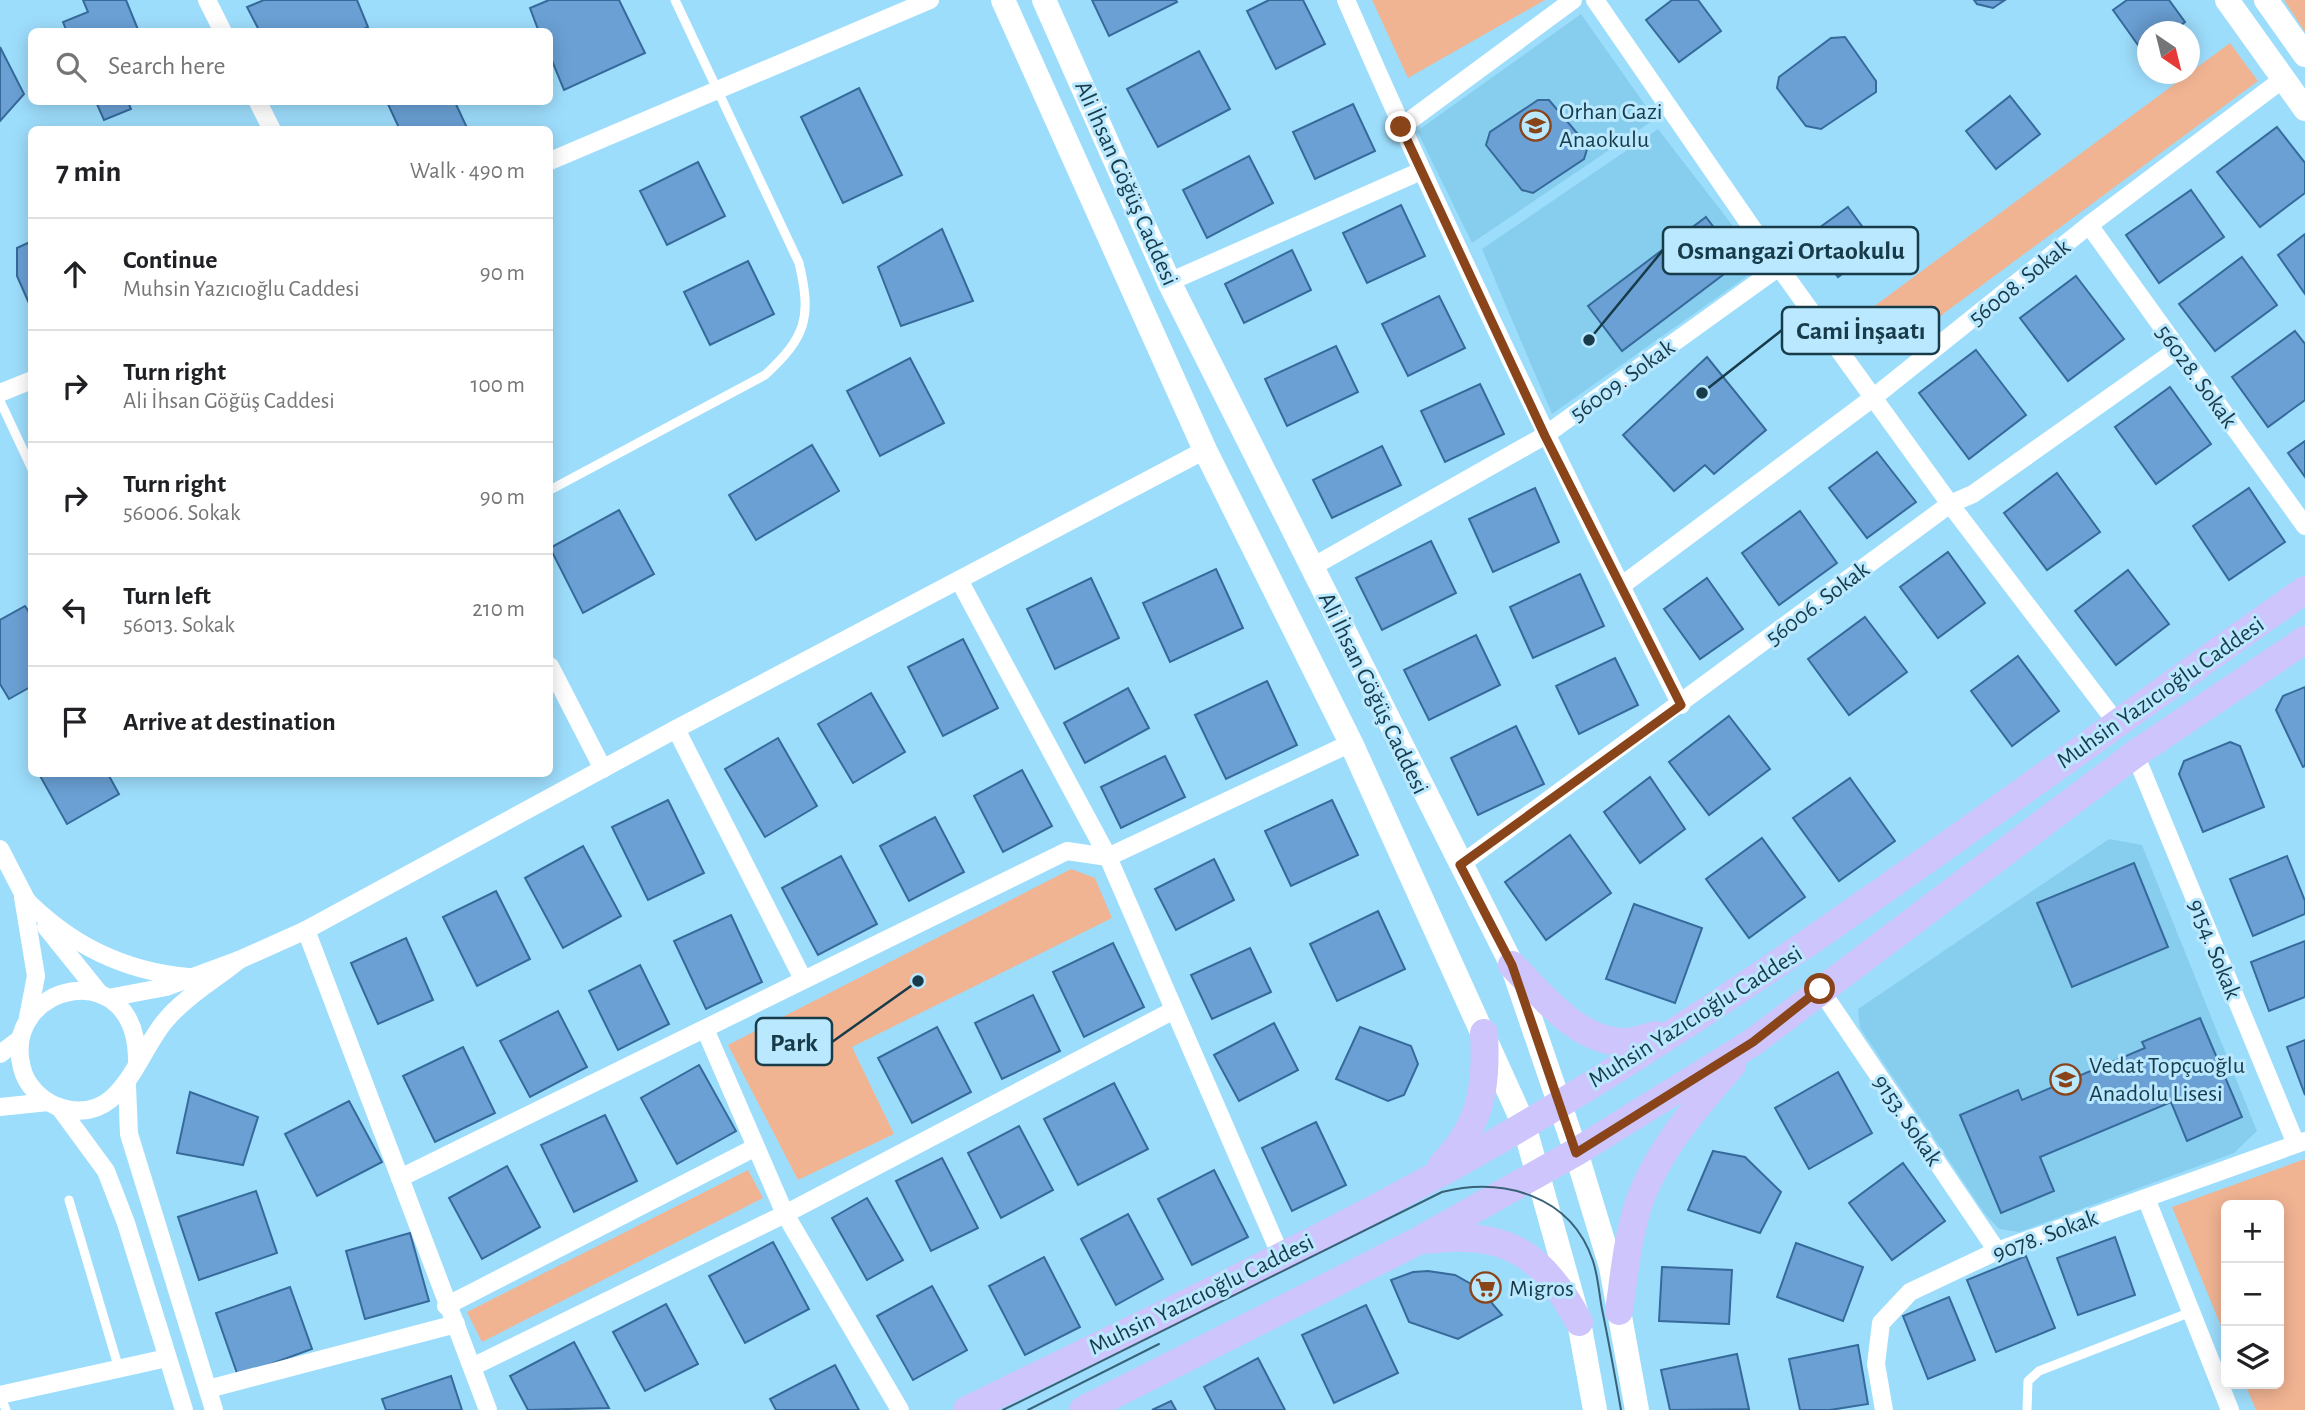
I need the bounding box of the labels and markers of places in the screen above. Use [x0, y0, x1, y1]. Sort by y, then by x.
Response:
place label: Orhan Gazi Anaokulu [1559, 100, 1663, 152]
school or university icon: Orhan Gazi Anaokulu [1519, 108, 1553, 142]
callout: Osmangazi Ortaokulu [1663, 227, 1918, 274]
callout: Cami İnşaatı [1782, 307, 1939, 354]
callout: Park [756, 1018, 832, 1065]
place label: Vedat Topçuoğlu Anadolu Lisesi [2089, 1054, 2245, 1106]
school or university icon: Vedat Topçuoğlu Anadolu Lisesi [2049, 1062, 2083, 1096]
supermarket icon: Migros [1469, 1271, 1503, 1305]
place label: Migros [1509, 1277, 1574, 1301]

